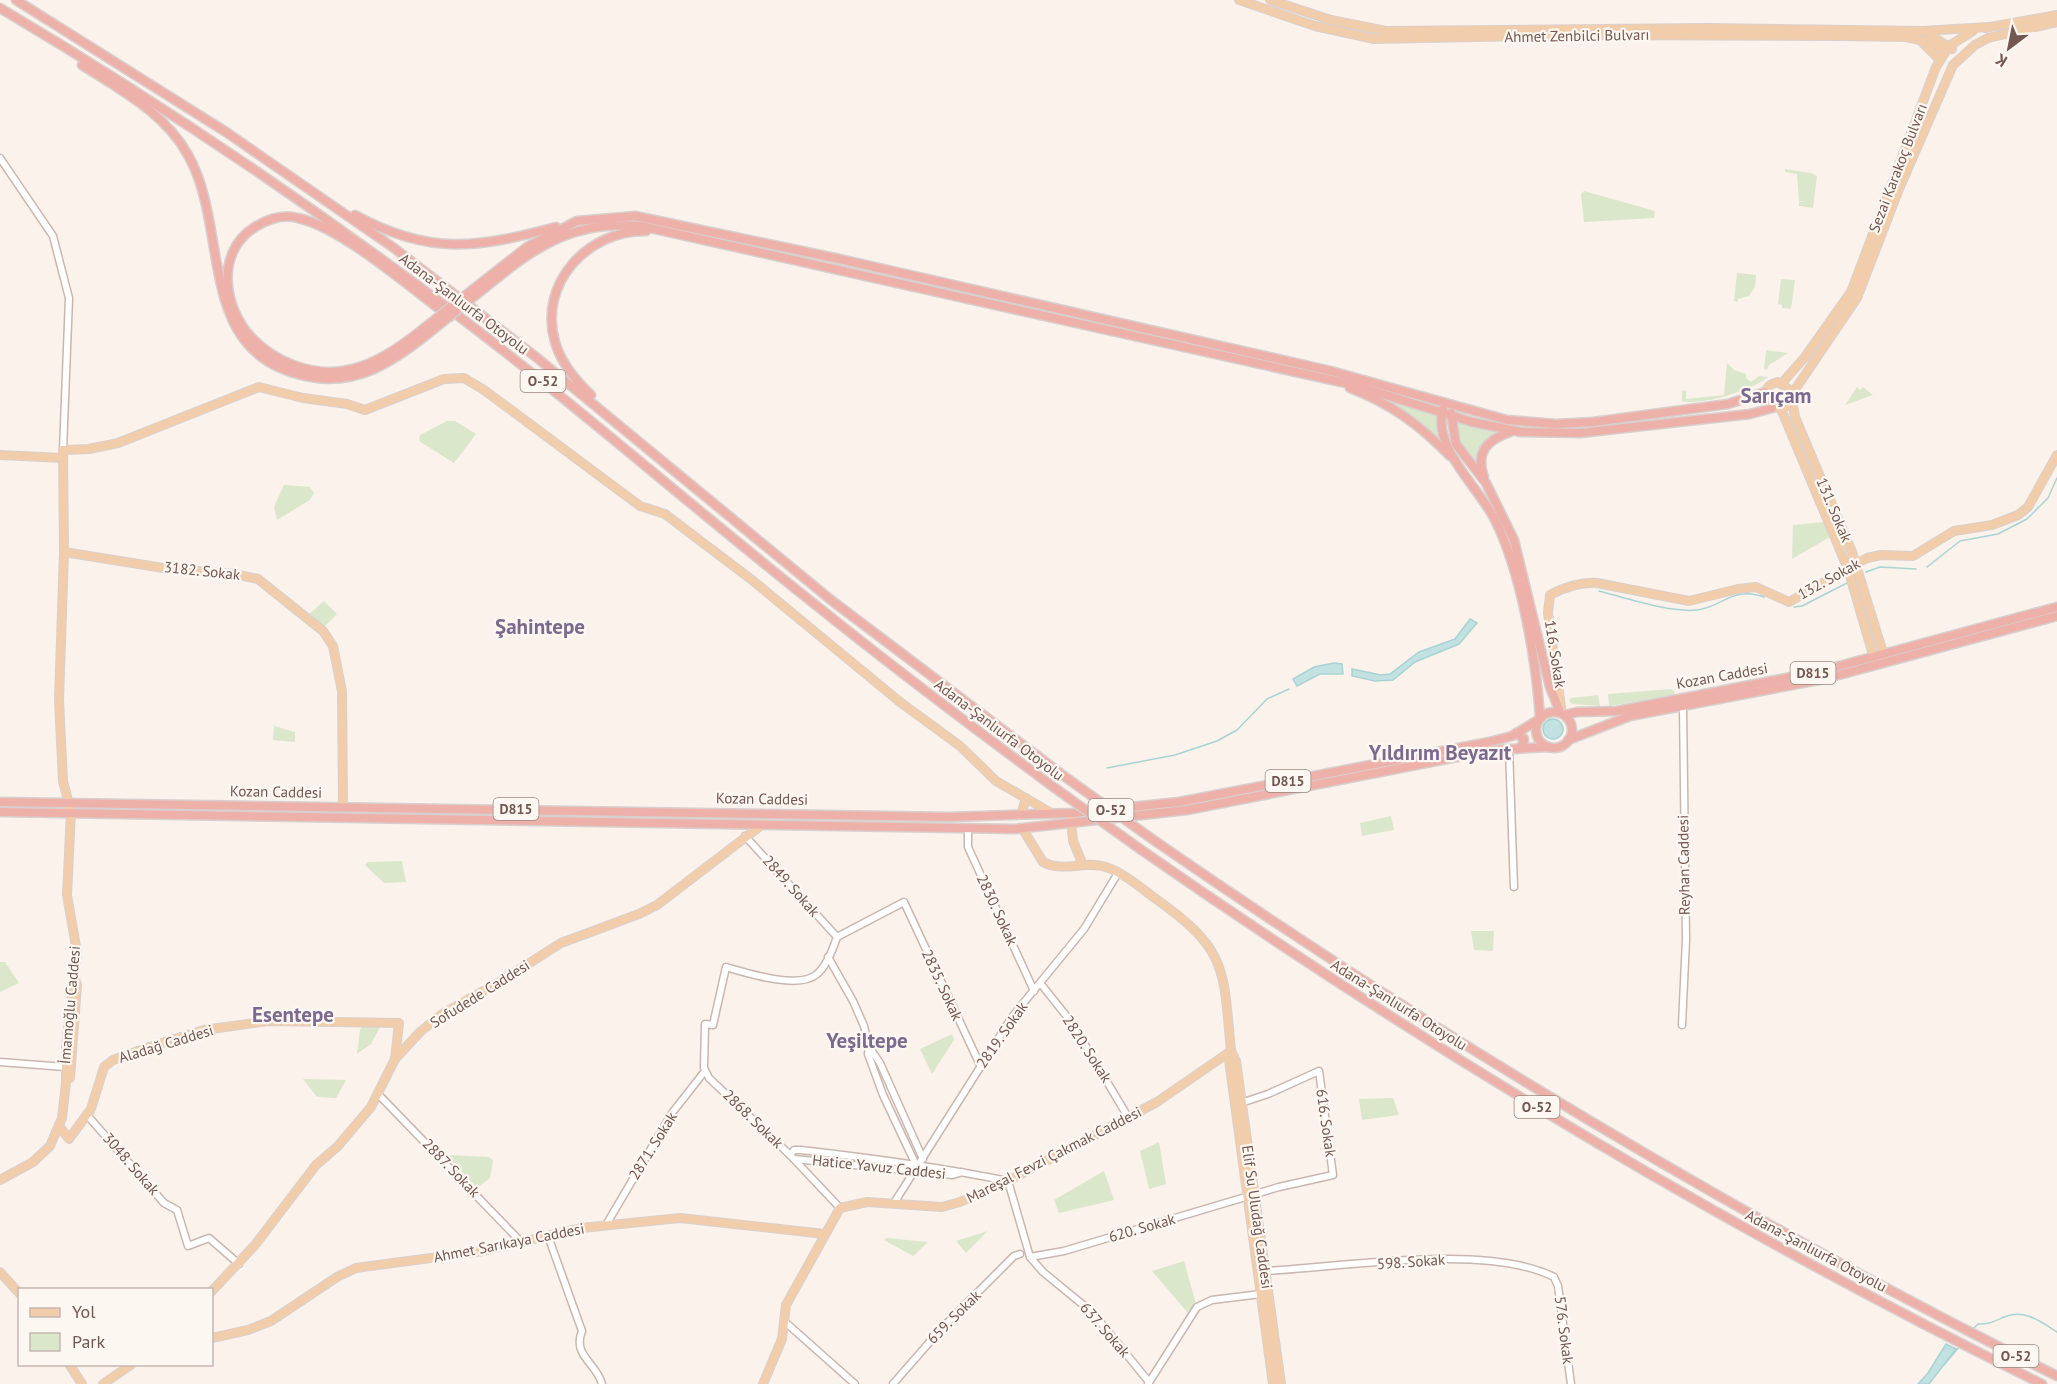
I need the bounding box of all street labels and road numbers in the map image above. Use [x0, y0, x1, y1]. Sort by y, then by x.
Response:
street label: Ahmet Zenbilci Bulvarı [1504, 25, 1650, 46]
street label: Sezai Karakoç Bulvarı [1864, 101, 1931, 235]
street label: Adana-Şanlıurfa Otoyolu [396, 249, 533, 358]
road number: O-52 [520, 370, 566, 392]
street label: 131. Sokak [1812, 475, 1857, 546]
street label: 132. Sokak [1794, 553, 1864, 603]
street label: 3182. Sokak [163, 557, 242, 584]
street label: 116. Sokak [1541, 619, 1570, 690]
street label: Kozan Caddesi [1675, 658, 1769, 693]
road number: D815 [1790, 662, 1836, 684]
street label: Adana-Şanlıurfa Otoyolu [931, 675, 1068, 784]
road number: D815 [1266, 770, 1310, 792]
street label: Kozan Caddesi [230, 781, 322, 802]
street label: Kozan Caddesi [716, 788, 808, 809]
road number: D815 [494, 798, 538, 820]
road number: O-52 [1088, 799, 1134, 821]
street label: Reyhan Caddesi [1673, 815, 1694, 915]
street label: 2849. Sokak [759, 851, 825, 921]
street label: 2830. Sokak [973, 871, 1023, 949]
street label: İmamoğlu Caddesi [55, 945, 84, 1065]
street label: 2835. Sokak [918, 946, 968, 1024]
street label: Sofudede Caddesi [426, 955, 533, 1032]
street label: Adana-Şanlıurfa Otoyolu [1328, 955, 1471, 1054]
street label: 2819. Sokak [972, 997, 1032, 1072]
street label: 2820. Sokak [1059, 1011, 1117, 1087]
street label: Aladağ Caddesi [116, 1020, 215, 1067]
street label: 2868. Sokak [719, 1085, 788, 1153]
street label: 616. Sokak [1312, 1088, 1341, 1159]
road number: O-52 [1514, 1096, 1560, 1118]
street label: Mareşal Fevzi Çakmak Caddesi [963, 1102, 1145, 1207]
street label: 2871. Sokak [624, 1108, 681, 1183]
street label: 3048. Sokak [99, 1129, 164, 1199]
street label: 2887. Sokak [419, 1134, 485, 1202]
street label: Elif Su Uludağ Caddesi [1238, 1144, 1277, 1290]
street label: Hatice Yavuz Caddesi [811, 1150, 947, 1183]
street label: Adana-Şanlıurfa Otoyolu [1742, 1205, 1890, 1296]
street label: 620. Sokak [1106, 1209, 1178, 1246]
street label: Ahmet Sarıkaya Caddesi [432, 1219, 586, 1266]
street label: 598. Sokak [1376, 1250, 1447, 1273]
street label: 659. Sokak [923, 1285, 985, 1348]
street label: 576. Sokak [1551, 1295, 1578, 1366]
street label: 637. Sokak [1076, 1298, 1135, 1362]
road number: O-52 [1994, 1345, 2038, 1367]

